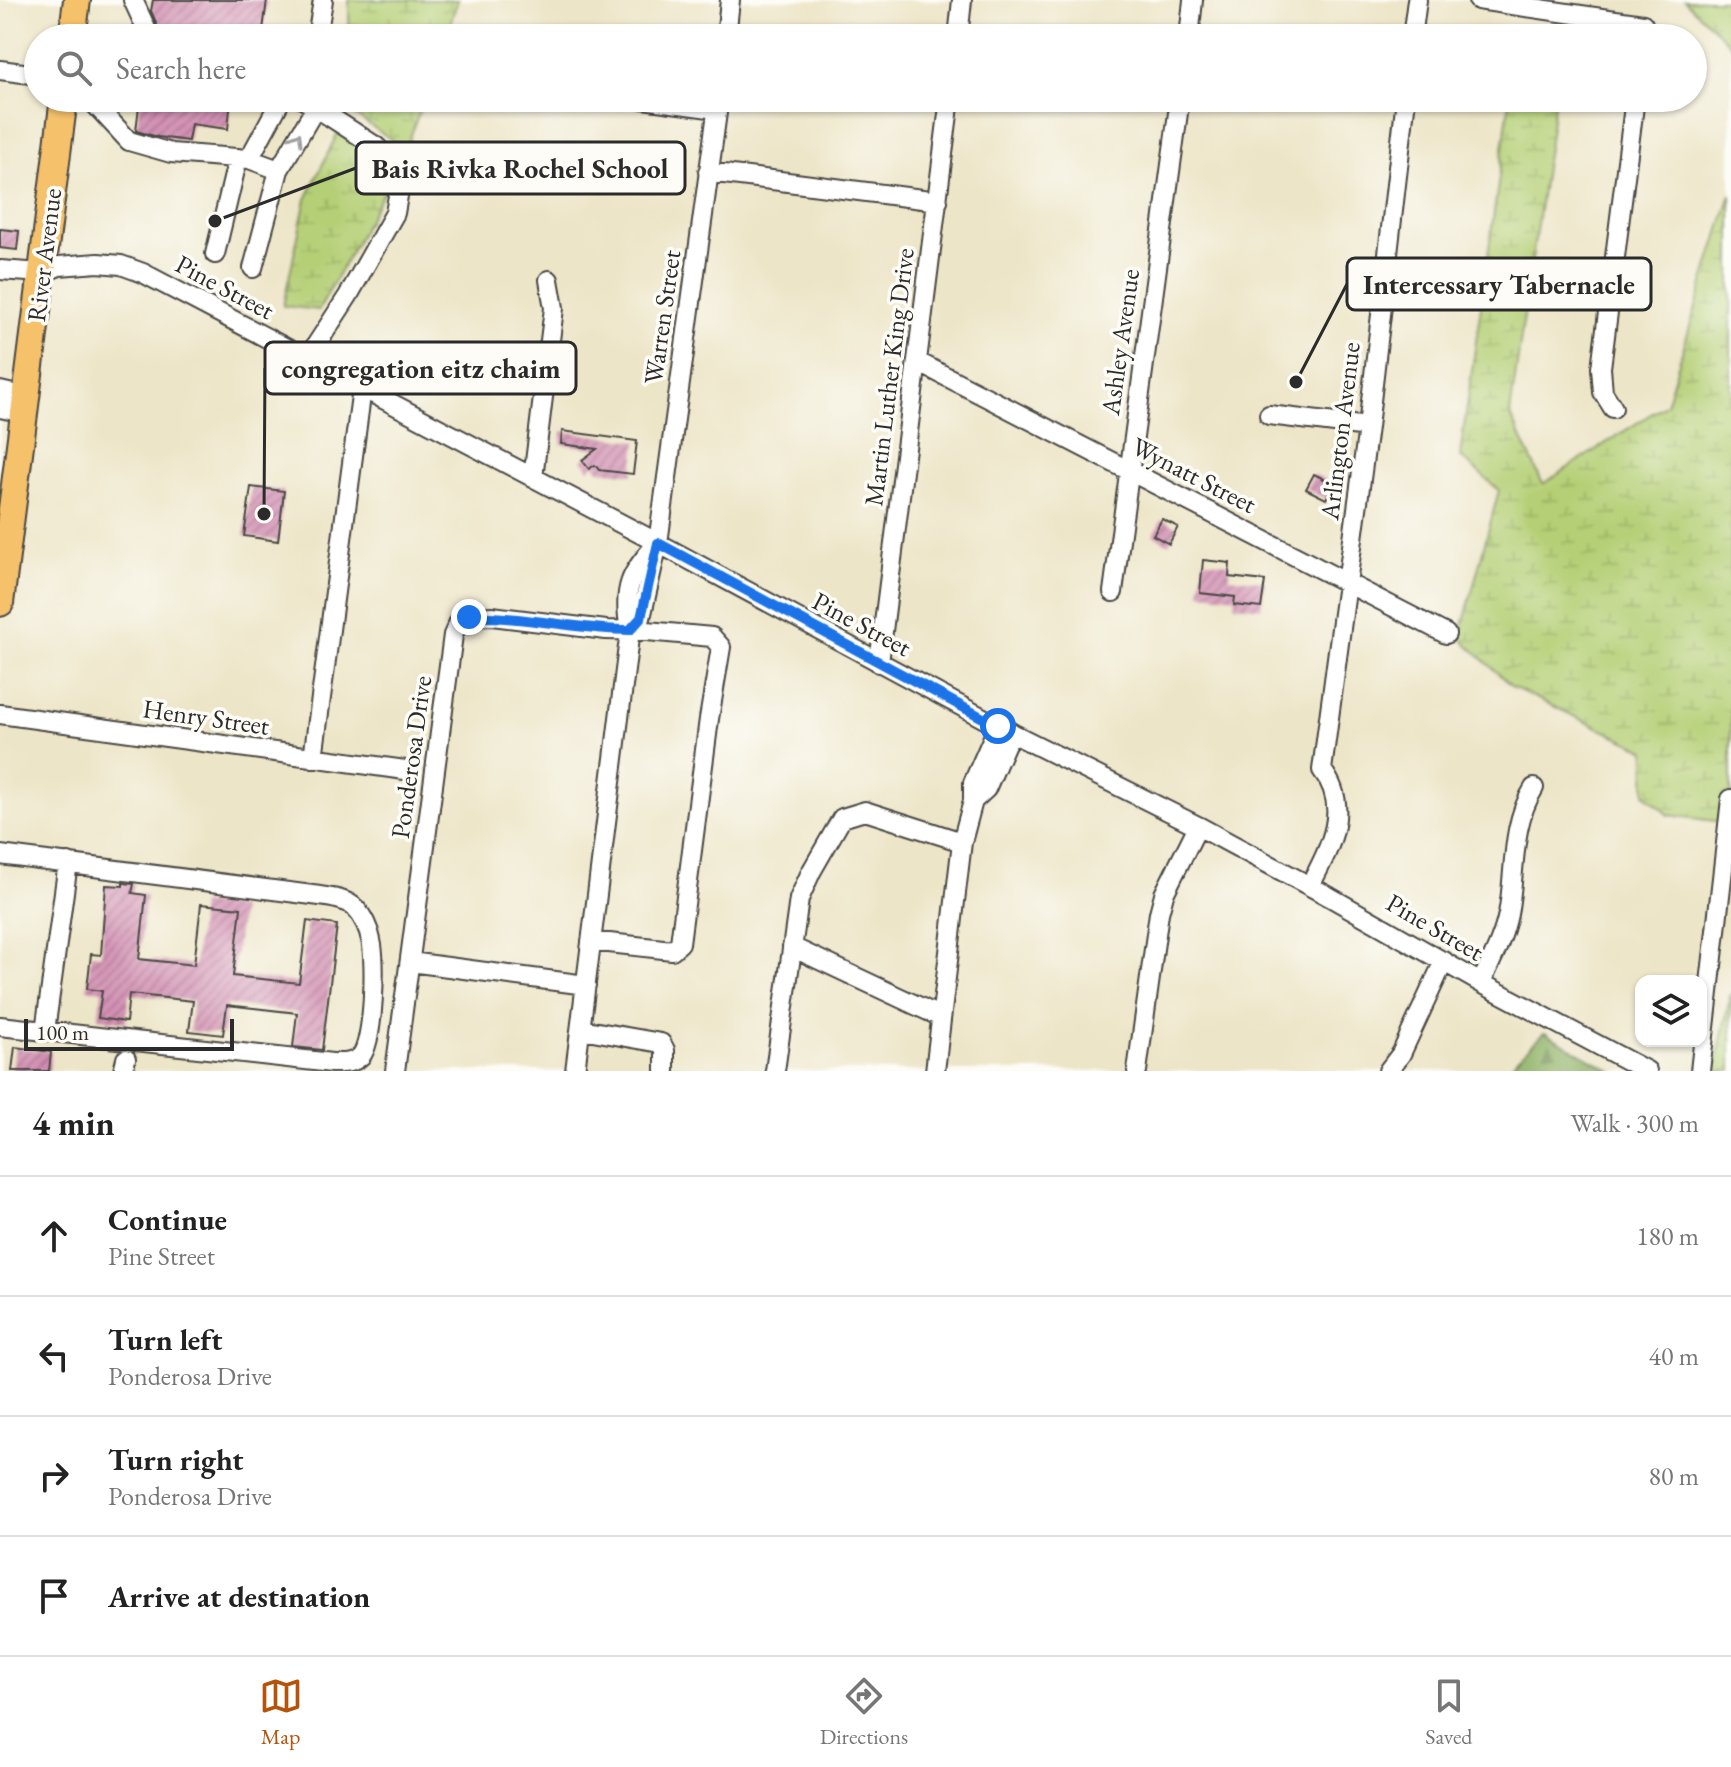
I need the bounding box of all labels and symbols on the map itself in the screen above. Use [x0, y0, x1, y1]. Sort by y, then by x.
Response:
one-way arrow [287, 132, 303, 147]
callout: Bais Rivka Rochel School [356, 142, 685, 194]
text: Bais Rivka Rochel School [372, 150, 669, 186]
street label: River Avenue [19, 186, 69, 324]
street label: Martin Luther King Drive [856, 246, 922, 508]
street label: Pine Street [170, 247, 280, 327]
street label: Warren Street [636, 248, 688, 386]
callout: Intercessary Tabernacle [1347, 258, 1651, 310]
text: Intercessary Tabernacle [1363, 266, 1635, 302]
street label: Ashley Avenue [1093, 267, 1147, 418]
street label: Arlington Avenue [1312, 340, 1368, 523]
callout: congregation eitz chaim [265, 342, 576, 394]
text: congregation eitz chaim [281, 350, 561, 386]
street label: Wynatt Street [1126, 429, 1262, 521]
street label: Pine Street [807, 584, 917, 664]
route end [451, 599, 487, 635]
street label: Ponderosa Drive [383, 673, 439, 841]
street label: Henry Street [141, 691, 271, 743]
route start [980, 708, 1016, 744]
street label: Pine Street [1380, 886, 1490, 968]
scale bar [24, 1015, 234, 1051]

